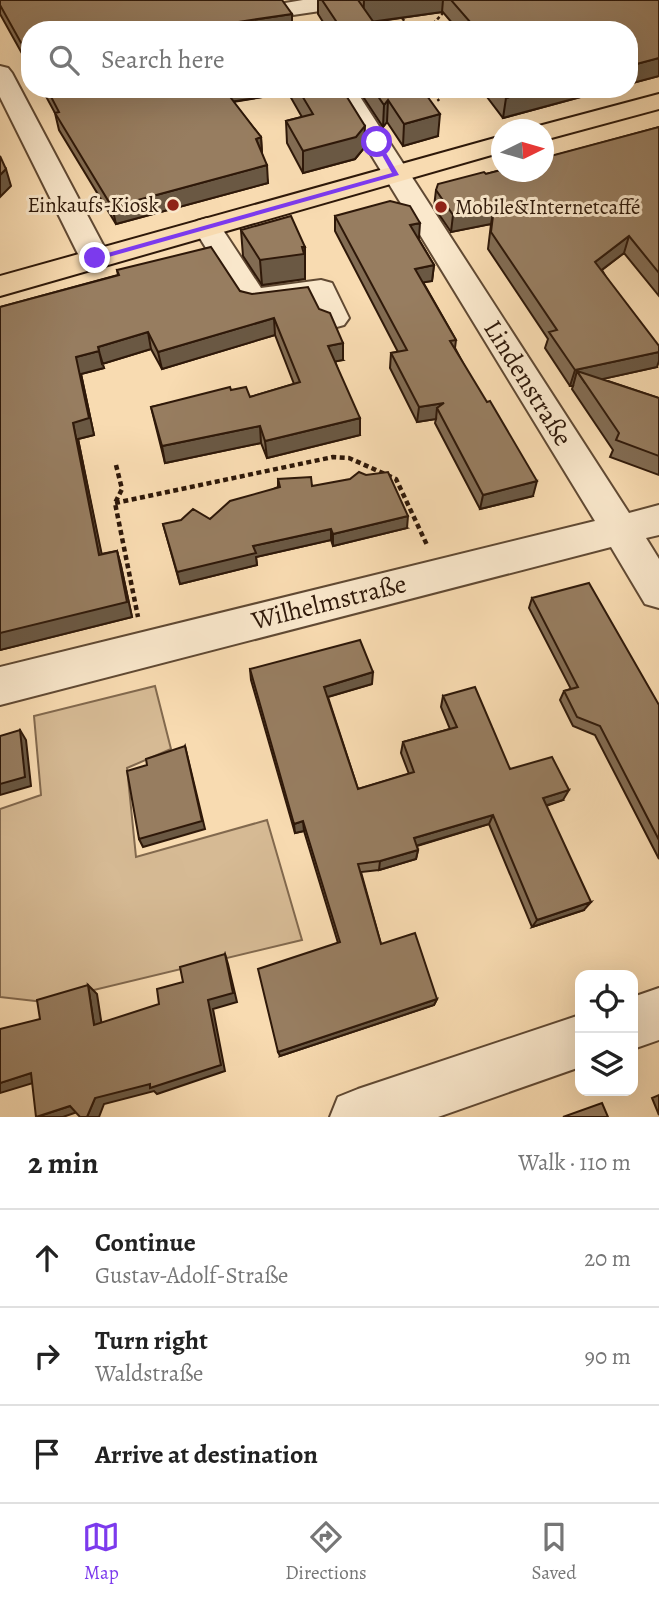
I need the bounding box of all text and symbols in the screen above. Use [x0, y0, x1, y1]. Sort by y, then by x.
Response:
search box [21, 21, 638, 98]
icon: search [45, 41, 83, 79]
text: Search here [101, 42, 225, 77]
north arrow [491, 119, 554, 182]
route start [361, 126, 392, 157]
place label: Einkaufs-Kiosk [27, 191, 160, 219]
place label: Mobile&Internetcaffé [455, 193, 641, 221]
marker: Einkaufs-Kiosk [165, 197, 181, 213]
marker: Mobile&Internetcaffé [433, 199, 449, 215]
route end [79, 242, 110, 273]
street label: Lindenstraße [475, 313, 581, 453]
street label: Wilhelmstraße [247, 566, 410, 638]
map controls [575, 970, 638, 1096]
button: locate [575, 970, 638, 1033]
button: layers [575, 1033, 638, 1096]
text: 2 min [28, 1143, 98, 1183]
text: Walk · 110 m [518, 1147, 631, 1178]
text: Continue [95, 1225, 196, 1260]
icon: ahead [28, 1239, 66, 1277]
text: 20 m [584, 1243, 631, 1274]
text: Gustav-Adolf-Straße [95, 1260, 288, 1291]
text: Turn right [95, 1323, 208, 1358]
icon: right [28, 1337, 66, 1375]
text: 90 m [585, 1341, 631, 1372]
text: Waldstraße [95, 1358, 203, 1389]
icon: arrive [28, 1435, 66, 1473]
text: Arrive at destination [95, 1437, 318, 1472]
tab: Map [82, 1518, 120, 1586]
tab: Directions [285, 1518, 367, 1586]
tab: Saved [532, 1518, 577, 1586]

